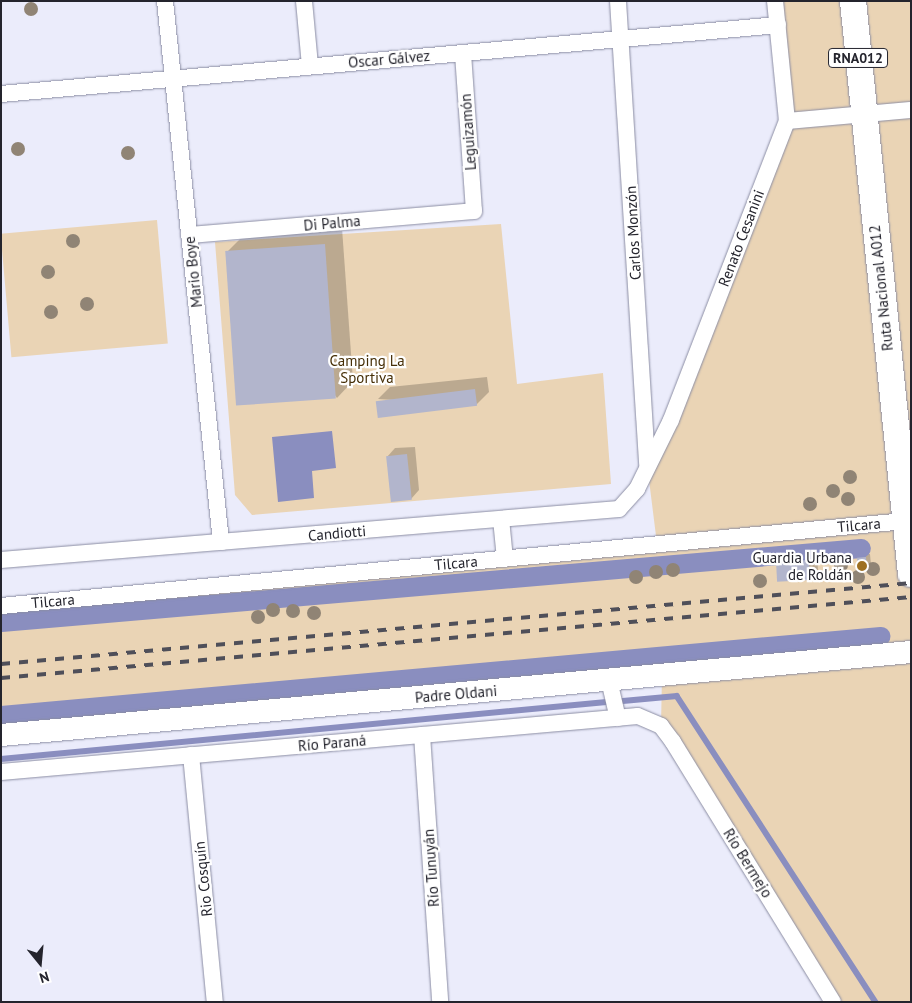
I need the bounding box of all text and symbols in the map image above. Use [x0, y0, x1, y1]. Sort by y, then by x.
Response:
street label: Oscar Gálvez [347, 46, 431, 72]
road number: RNA012 [828, 46, 888, 70]
street label: Leguizamón [456, 93, 480, 171]
street label: Carlos Monzón [622, 185, 644, 281]
street label: Renato Cesanini [714, 187, 768, 289]
street label: Di Palma [303, 212, 361, 234]
street label: Ruta Nacional A012 [865, 224, 897, 352]
street label: Mario Boye [180, 235, 206, 309]
park label: Camping La Sportiva [329, 351, 405, 386]
street label: Tilcara [837, 514, 881, 536]
street label: Candiotti [307, 521, 367, 545]
place label: Guardia Urbana de Roldán [753, 548, 852, 583]
street label: Tilcara [434, 552, 478, 574]
marker: Guardia Urbana de Roldán [856, 560, 868, 572]
street label: Tilcara [31, 590, 75, 612]
street label: Padre Oldani [414, 681, 498, 707]
street label: Río Paraná [297, 731, 367, 755]
street label: Río Bermejo [720, 825, 776, 901]
street label: Río Tunuyán [419, 828, 443, 908]
street label: Rio Cosquín [190, 840, 216, 918]
north arrow [15, 938, 65, 988]
text: N [37, 967, 51, 987]

